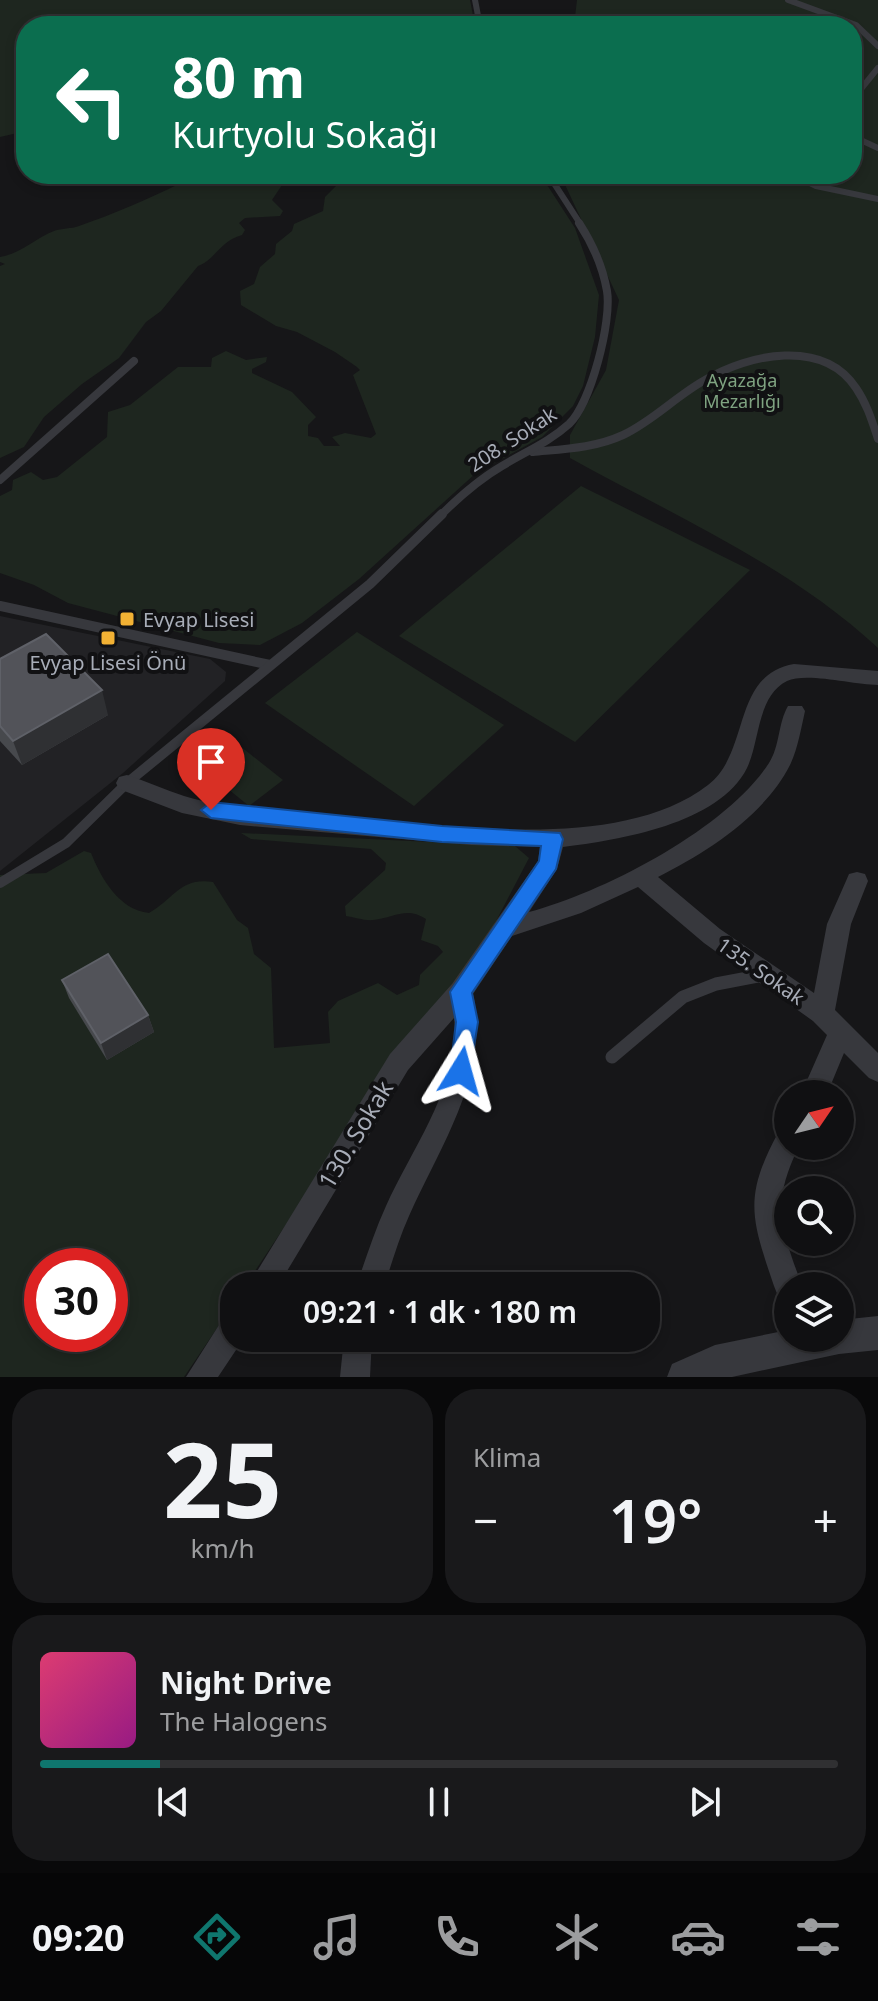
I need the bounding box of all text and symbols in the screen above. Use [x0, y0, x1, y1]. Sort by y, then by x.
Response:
text: 80 m [172, 38, 305, 114]
icon: left [40, 48, 144, 152]
text: Kurtyolu Sokağı [172, 110, 438, 159]
park label: Ayazağa Mezarlığı [703, 368, 781, 413]
street label: 208. Sokak [462, 400, 562, 478]
place label: Evyap Lisesi [143, 606, 254, 633]
marker: Evyap Lisesi [118, 610, 136, 628]
marker: Evyap Lisesi Önü [99, 629, 117, 647]
place label: Evyap Lisesi Önü [30, 649, 186, 676]
pin [177, 728, 245, 810]
icon: arrive [189, 740, 233, 784]
street label: 135. Sokak [712, 931, 810, 1011]
position arrow [419, 1029, 503, 1113]
street label: 130. Sokak [310, 1074, 400, 1194]
north arrow [774, 1080, 854, 1160]
map controls [774, 1080, 854, 1352]
button: search [774, 1176, 854, 1256]
speed limit sign: 30 [24, 1248, 128, 1352]
button: layers [774, 1272, 854, 1352]
text: 09:21 · 1 dk · 180 m [303, 1291, 577, 1332]
text: 25 [163, 1407, 282, 1548]
text: Klima [473, 1439, 541, 1475]
text: 19° [608, 1479, 703, 1561]
text: − [473, 1490, 498, 1550]
text: + [813, 1490, 838, 1550]
text: km/h [191, 1530, 254, 1566]
text: Night Drive [160, 1662, 332, 1703]
text: The Halogens [160, 1703, 327, 1739]
icon: previous [151, 1780, 195, 1824]
icon: pause [417, 1780, 461, 1824]
icon: next [683, 1780, 727, 1824]
icon: directions [189, 1909, 245, 1965]
icon: music [309, 1909, 365, 1965]
icon: phone [429, 1909, 485, 1965]
icon: climate [549, 1909, 605, 1965]
icon: car [670, 1909, 726, 1965]
icon: filters [790, 1909, 846, 1965]
text: 09:20 [32, 1913, 125, 1962]

